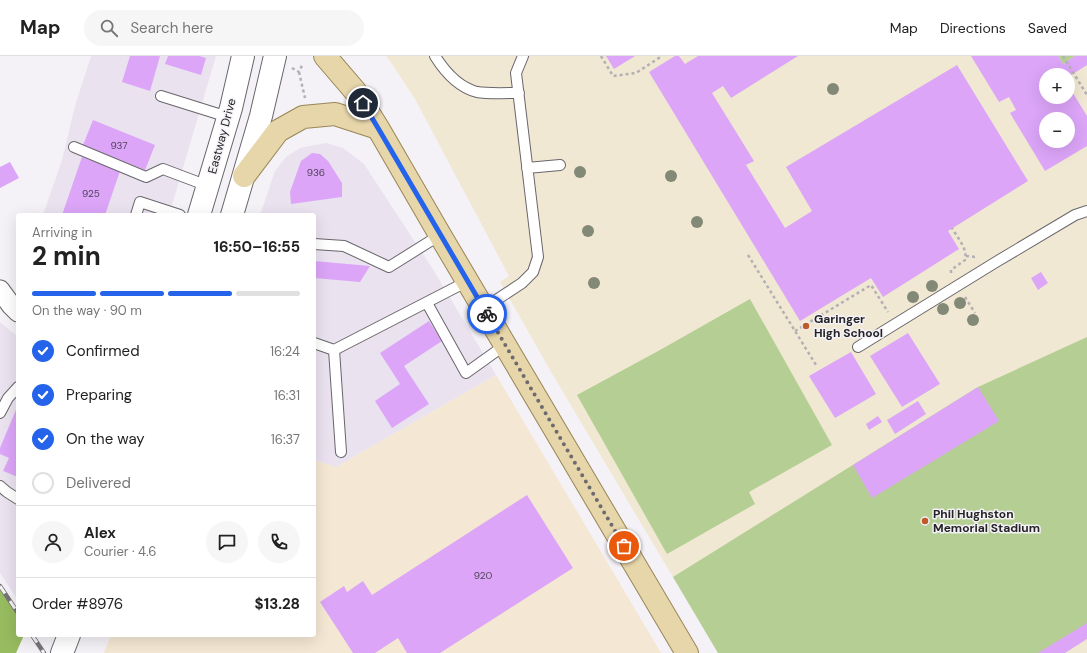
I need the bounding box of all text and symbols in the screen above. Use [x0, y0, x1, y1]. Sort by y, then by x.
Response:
search box [84, 10, 364, 46]
text: Map [20, 15, 60, 40]
icon: search [98, 17, 120, 39]
text: Search here [130, 18, 213, 38]
text: Map [890, 19, 918, 37]
text: Directions [940, 19, 1006, 37]
text: Saved [1028, 19, 1067, 37]
map controls [1039, 68, 1075, 148]
button: + [1039, 68, 1075, 104]
pin [346, 86, 380, 120]
icon: home [352, 92, 374, 114]
street label: Eastway Drive [204, 96, 240, 175]
button: − [1039, 112, 1075, 148]
house number: 937 [110, 139, 128, 152]
house number: 936 [307, 166, 325, 179]
house number: 925 [82, 187, 100, 200]
text: Arriving in [32, 224, 92, 241]
text: 16:50–16:55 [213, 237, 300, 257]
text: 2 min [32, 239, 101, 273]
courier [467, 294, 507, 334]
text: On the way · 90 m [32, 302, 142, 319]
icon: bike [476, 303, 498, 325]
place label: Garinger High School [814, 311, 883, 341]
marker: Garinger High School [801, 321, 811, 331]
icon: check [32, 340, 54, 362]
text: Confirmed [66, 341, 140, 361]
text: 16:24 [270, 343, 300, 360]
icon: check [32, 384, 54, 406]
text: Preparing [66, 385, 132, 405]
text: 16:31 [274, 387, 300, 404]
icon: check [32, 428, 54, 450]
text: On the way [66, 429, 145, 449]
text: 16:37 [271, 431, 300, 448]
text: Delivered [66, 473, 131, 493]
place label: Phil Hughston Memorial Stadium [933, 506, 1040, 536]
marker: Phil Hughston Memorial Stadium [920, 516, 930, 526]
button: person [32, 521, 74, 563]
button: chat [206, 521, 248, 563]
button: phone [258, 521, 300, 563]
text: Alex [84, 523, 116, 543]
pin [607, 529, 641, 563]
icon: bag [613, 535, 635, 557]
text: Courier · 4.6 [84, 543, 156, 560]
house number: 920 [474, 569, 492, 582]
text: Order #8976 [32, 594, 123, 614]
text: $13.28 [255, 594, 300, 614]

